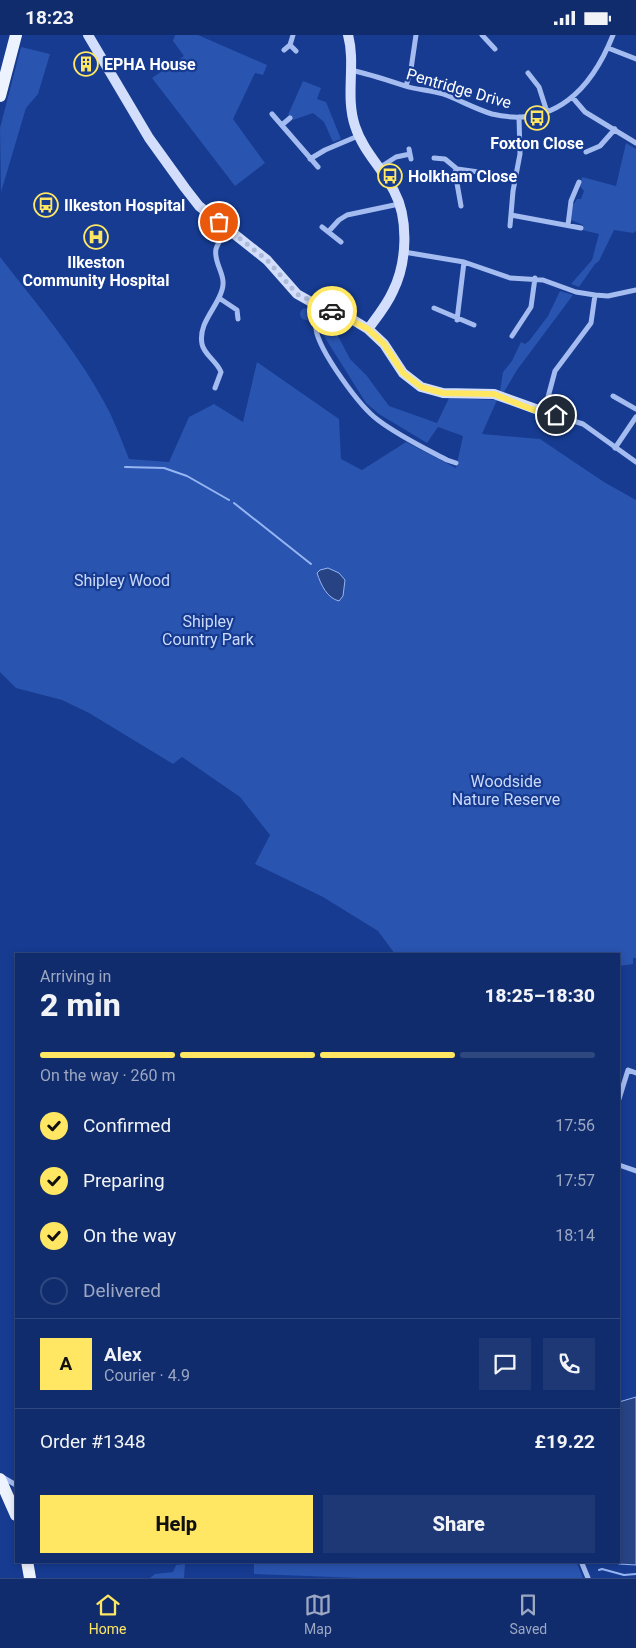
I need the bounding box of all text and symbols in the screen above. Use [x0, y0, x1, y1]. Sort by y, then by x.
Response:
text: 18:23 [25, 6, 74, 29]
building icon: EPHA House [73, 51, 99, 77]
place label: EPHA House [104, 55, 196, 74]
street label: Pentridge Drive [404, 64, 514, 113]
bus stop icon: Foxton Close [524, 105, 550, 131]
place label: Foxton Close [490, 134, 584, 153]
bus stop icon: Holkham Close [377, 163, 403, 189]
place label: Holkham Close [408, 167, 517, 186]
bus stop icon: Ilkeston Hospital [33, 192, 59, 218]
place label: Ilkeston Hospital [64, 196, 185, 215]
pin [198, 201, 240, 243]
icon: bag [205, 208, 233, 236]
hospital icon: Ilkeston Community Hospital [83, 224, 109, 250]
place label: Ilkeston Community Hospital [23, 253, 169, 290]
courier [307, 286, 357, 336]
icon: car [318, 297, 346, 325]
pin [535, 394, 577, 436]
icon: home [542, 401, 570, 429]
park label: Shipley Wood [74, 571, 170, 590]
park label: Shipley Country Park [162, 612, 255, 649]
park label: Woodside Nature Reserve [452, 772, 560, 809]
text: Arriving in [40, 967, 111, 986]
text: 18:25–18:30 [484, 984, 595, 1007]
text: 2 min [40, 986, 121, 1024]
text: On the way · 260 m [40, 1066, 176, 1085]
icon: check [40, 1112, 68, 1140]
text: Confirmed [83, 1114, 171, 1137]
text: 17:56 [555, 1116, 595, 1135]
icon: check [40, 1167, 68, 1195]
text: Preparing [83, 1169, 165, 1192]
text: 17:57 [555, 1171, 595, 1190]
icon: check [40, 1222, 68, 1250]
text: On the way [83, 1224, 176, 1247]
text: 18:14 [555, 1226, 595, 1245]
text: Delivered [83, 1279, 161, 1302]
button: chat [479, 1338, 531, 1390]
button: phone [543, 1338, 595, 1390]
text: Alex [104, 1343, 142, 1366]
text: A [60, 1352, 72, 1375]
text: Courier · 4.9 [104, 1366, 190, 1385]
text: Order #1348 [40, 1430, 146, 1453]
text: £19.22 [535, 1430, 595, 1453]
button: Help [40, 1495, 313, 1553]
button: Share [323, 1495, 595, 1553]
tab: Home [89, 1591, 126, 1637]
tab: Map [304, 1591, 332, 1637]
tab: Saved [509, 1591, 547, 1637]

